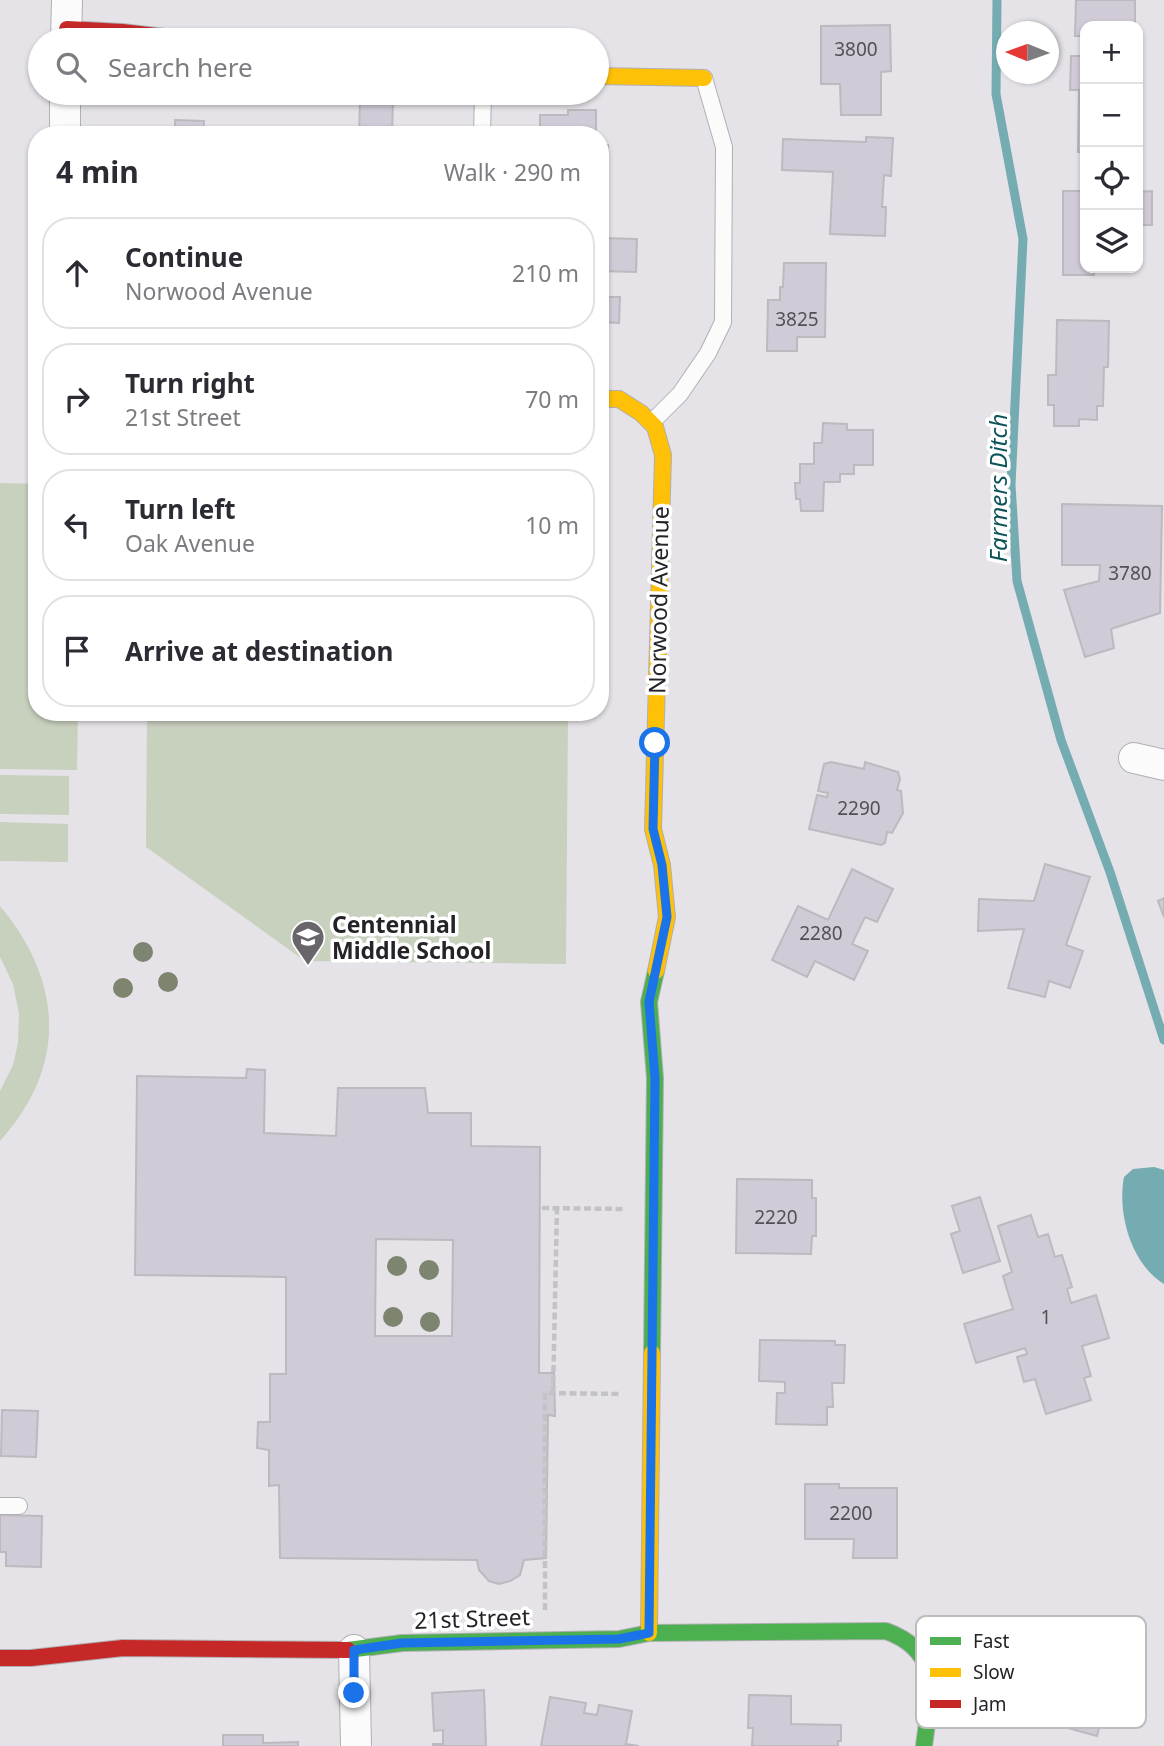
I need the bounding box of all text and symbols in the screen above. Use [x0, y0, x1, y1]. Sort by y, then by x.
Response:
north arrow [996, 21, 1059, 84]
map controls [1080, 21, 1143, 273]
button: + [1080, 21, 1143, 84]
search box [28, 28, 609, 105]
house number: 3800 [834, 36, 878, 62]
icon: search [52, 48, 90, 86]
text: Search here [108, 49, 253, 85]
button: − [1080, 84, 1143, 147]
button: locate [1080, 147, 1143, 210]
text: 4 min [56, 151, 139, 192]
text: Walk · 290 m [444, 156, 581, 188]
button: layers [1080, 210, 1143, 273]
text: Continue [125, 239, 243, 275]
icon: ahead [58, 254, 96, 292]
text: 210 m [512, 257, 579, 289]
text: Norwood Avenue [125, 275, 313, 307]
house number: 3825 [775, 306, 819, 332]
text: Turn right [125, 365, 255, 401]
icon: right [58, 380, 96, 418]
text: 70 m [525, 383, 579, 415]
text: 21st Street [125, 401, 241, 433]
water label: Farmers Ditch [981, 414, 1014, 562]
text: Turn left [125, 491, 236, 527]
icon: left [58, 506, 96, 544]
street label: Norwood Avenue [640, 506, 676, 694]
text: 10 m [525, 509, 579, 541]
text: Oak Avenue [125, 527, 255, 559]
house number: 3780 [1108, 560, 1152, 586]
icon: arrive [58, 632, 96, 670]
text: Arrive at destination [125, 633, 394, 669]
route start [639, 727, 670, 758]
house number: 2290 [837, 795, 881, 821]
place label: Centennial Middle School [332, 908, 491, 966]
school or university icon: Centennial Middle School [289, 918, 327, 967]
house number: 2280 [799, 920, 843, 946]
house number: 2220 [754, 1204, 798, 1230]
house number: 1 [1041, 1304, 1051, 1330]
house number: 2200 [829, 1500, 873, 1526]
street label: 21st Street [414, 1600, 530, 1636]
legend [916, 1616, 1146, 1728]
text: Fast [973, 1628, 1010, 1654]
text: Slow [973, 1659, 1014, 1685]
route end [338, 1677, 369, 1708]
text: Jam [971, 1691, 1007, 1717]

